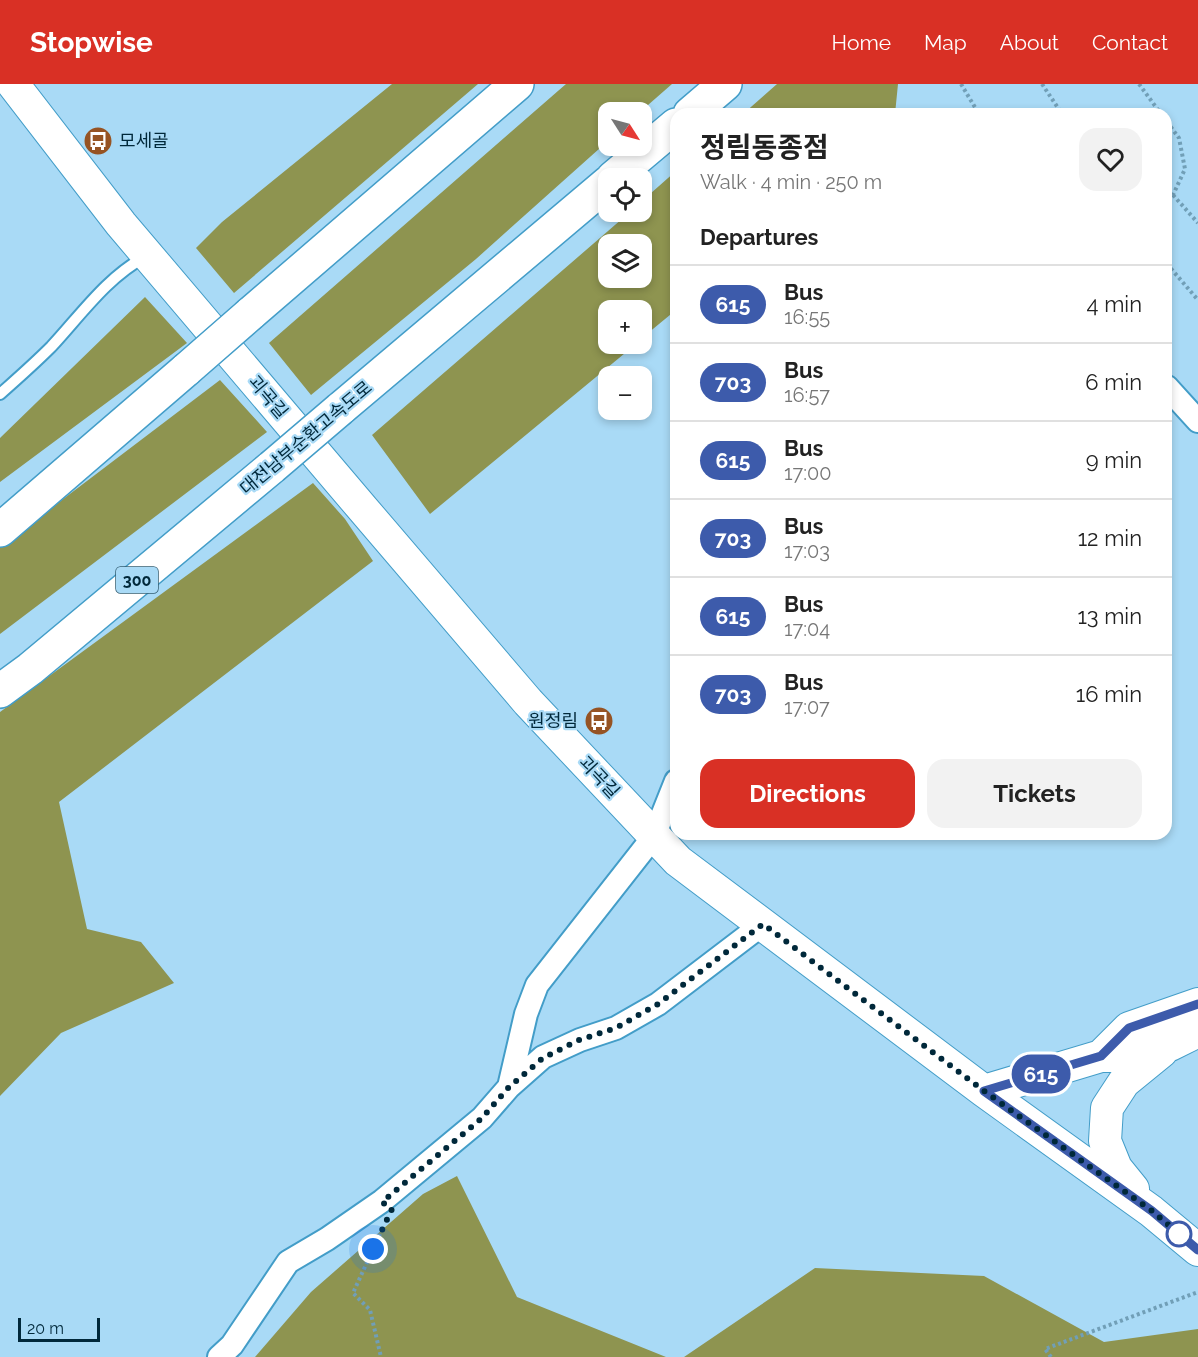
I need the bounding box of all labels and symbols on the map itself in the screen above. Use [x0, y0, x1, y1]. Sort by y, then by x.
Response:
north arrow [598, 102, 652, 156]
bus stop icon: 모세골 [82, 125, 114, 157]
place label: 모세골 [119, 130, 169, 151]
street label: 괴곡길 [244, 371, 292, 422]
street label: 대전남부순환고속도로 [235, 376, 376, 499]
road number: 300 [116, 567, 158, 593]
bus stop icon: 원정림 [583, 705, 615, 737]
place label: 원정림 [528, 710, 578, 731]
street label: 괴곡길 [575, 751, 624, 802]
line badge: 615 [1006, 1054, 1076, 1094]
unlabelled marker [1166, 1221, 1192, 1247]
your location [358, 1234, 388, 1264]
scale bar [18, 1315, 100, 1342]

